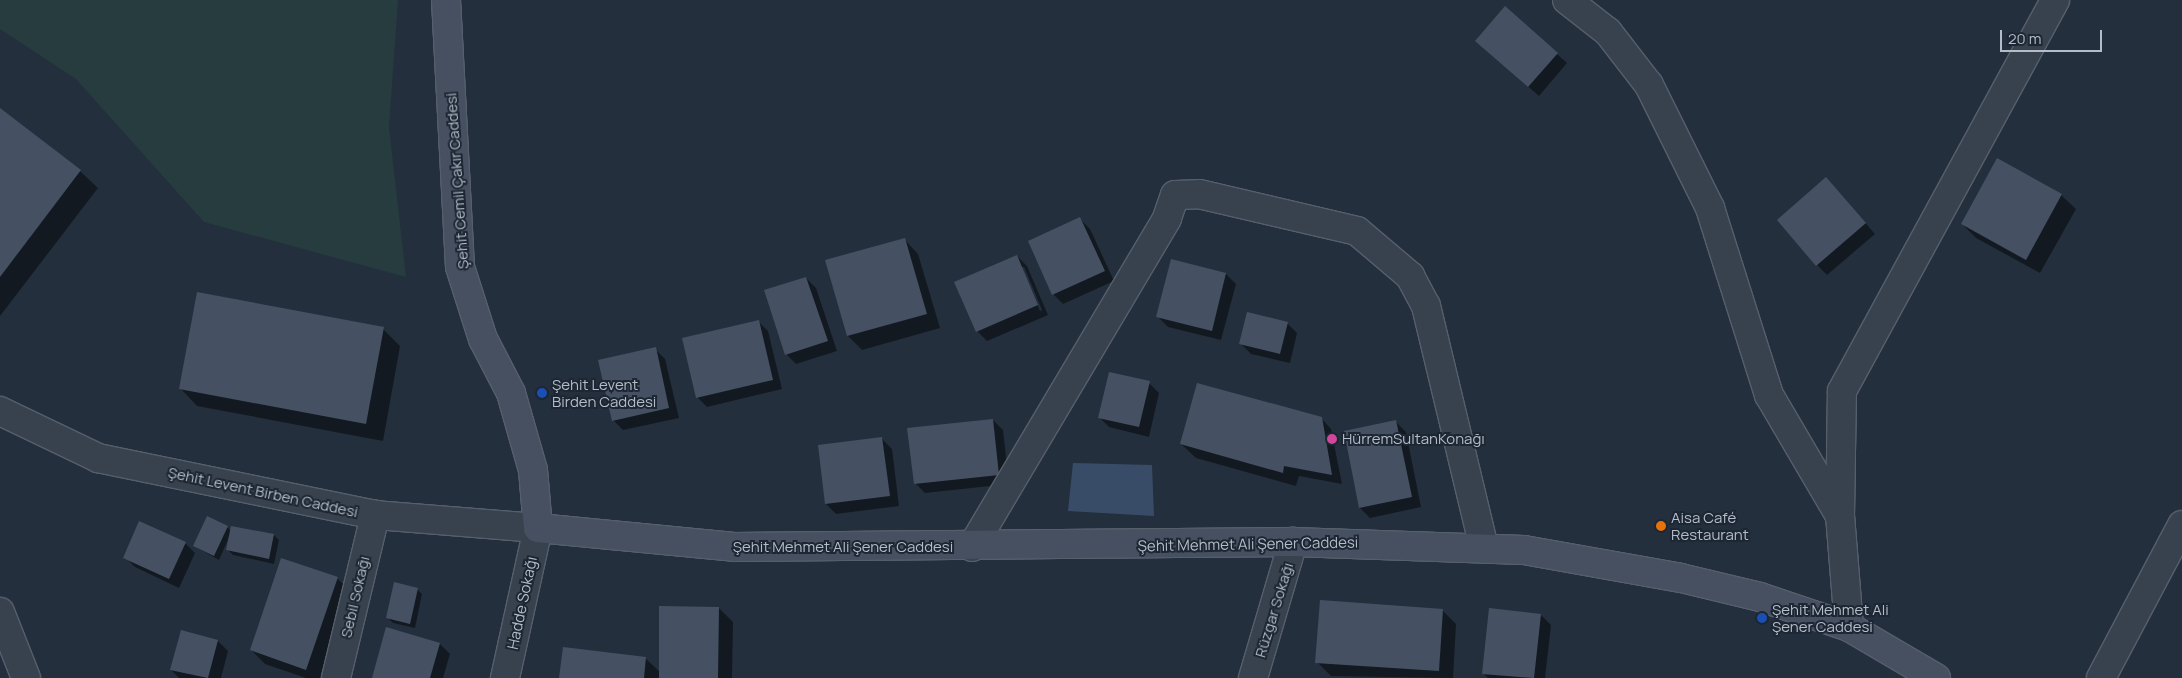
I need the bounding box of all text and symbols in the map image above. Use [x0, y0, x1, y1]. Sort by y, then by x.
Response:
scale bar [2002, 20, 2104, 52]
text: 20 m [2008, 28, 2041, 49]
street label: Şehit Cemil Çakır Caddesi [442, 92, 472, 270]
place label: Şehit Levent Birden Caddesi [552, 375, 656, 410]
marker: Şehit Levent Birden Caddesi [536, 387, 548, 399]
place label: HürremSultanKonağı [1342, 430, 1485, 448]
marker: HürremSultanKonağı [1326, 433, 1338, 445]
street label: Şehit Levent Birben Caddesi [166, 463, 360, 521]
place label: Aisa Café Restaurant [1671, 508, 1749, 543]
marker: Aisa Café Restaurant [1655, 520, 1667, 532]
street label: Şehit Mehmet Ali Şener Caddesi [1138, 533, 1358, 555]
street label: Şehit Mehmet Ali Şener Caddesi [733, 538, 953, 556]
street label: Sebil Sokağı [337, 554, 373, 640]
street label: Hadde Sokağı [503, 555, 541, 651]
street label: Rüzgar Sokağı [1251, 560, 1297, 660]
place label: Şehit Mehmet Ali Şener Caddesi [1772, 600, 1889, 635]
marker: Şehit Mehmet Ali Şener Caddesi [1756, 612, 1768, 624]

